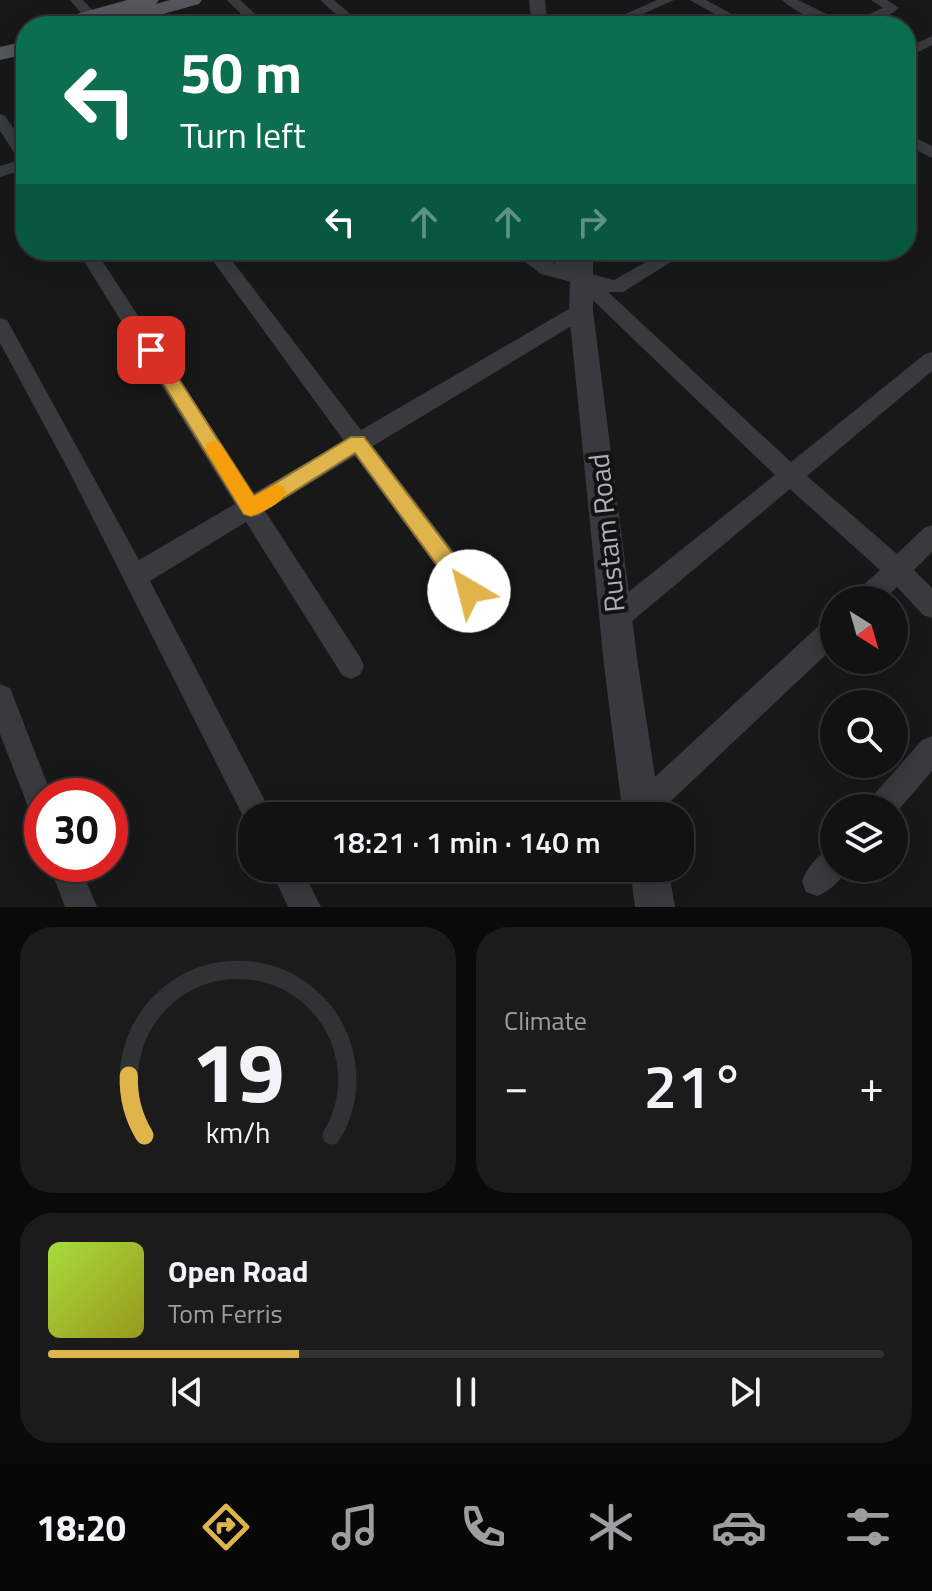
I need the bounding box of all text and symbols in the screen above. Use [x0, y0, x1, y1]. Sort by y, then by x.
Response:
text: 50 m [180, 30, 302, 115]
icon: left [48, 48, 152, 152]
text: Turn left [180, 107, 306, 162]
icon: left [318, 200, 362, 244]
icon: ahead [402, 200, 446, 244]
icon: ahead [486, 200, 530, 244]
icon: right [570, 200, 614, 244]
pin [117, 316, 185, 384]
icon: arrive [129, 328, 173, 372]
street label: Rustam Road [576, 452, 636, 614]
position arrow [427, 549, 511, 633]
north arrow [820, 586, 908, 674]
map controls [820, 586, 908, 882]
button: search [820, 690, 908, 778]
speed limit sign: 30 [24, 778, 128, 882]
button: layers [820, 794, 908, 882]
text: 18:21 · 1 min · 140 m [331, 819, 601, 865]
text: Climate [504, 1001, 587, 1040]
text: 19 [191, 1008, 285, 1134]
text: 21° [644, 1040, 744, 1131]
text: − [504, 1052, 529, 1119]
text: + [859, 1052, 884, 1119]
text: km/h [206, 1111, 270, 1154]
text: Open Road [168, 1248, 309, 1294]
text: Tom Ferris [168, 1294, 283, 1333]
icon: previous [165, 1370, 209, 1414]
icon: pause [444, 1370, 488, 1414]
icon: next [723, 1370, 767, 1414]
icon: directions [198, 1499, 254, 1555]
icon: music [327, 1499, 383, 1555]
icon: phone [455, 1499, 511, 1555]
icon: climate [583, 1499, 639, 1555]
icon: car [711, 1499, 767, 1555]
icon: filters [840, 1499, 896, 1555]
text: 18:20 [36, 1500, 126, 1555]

